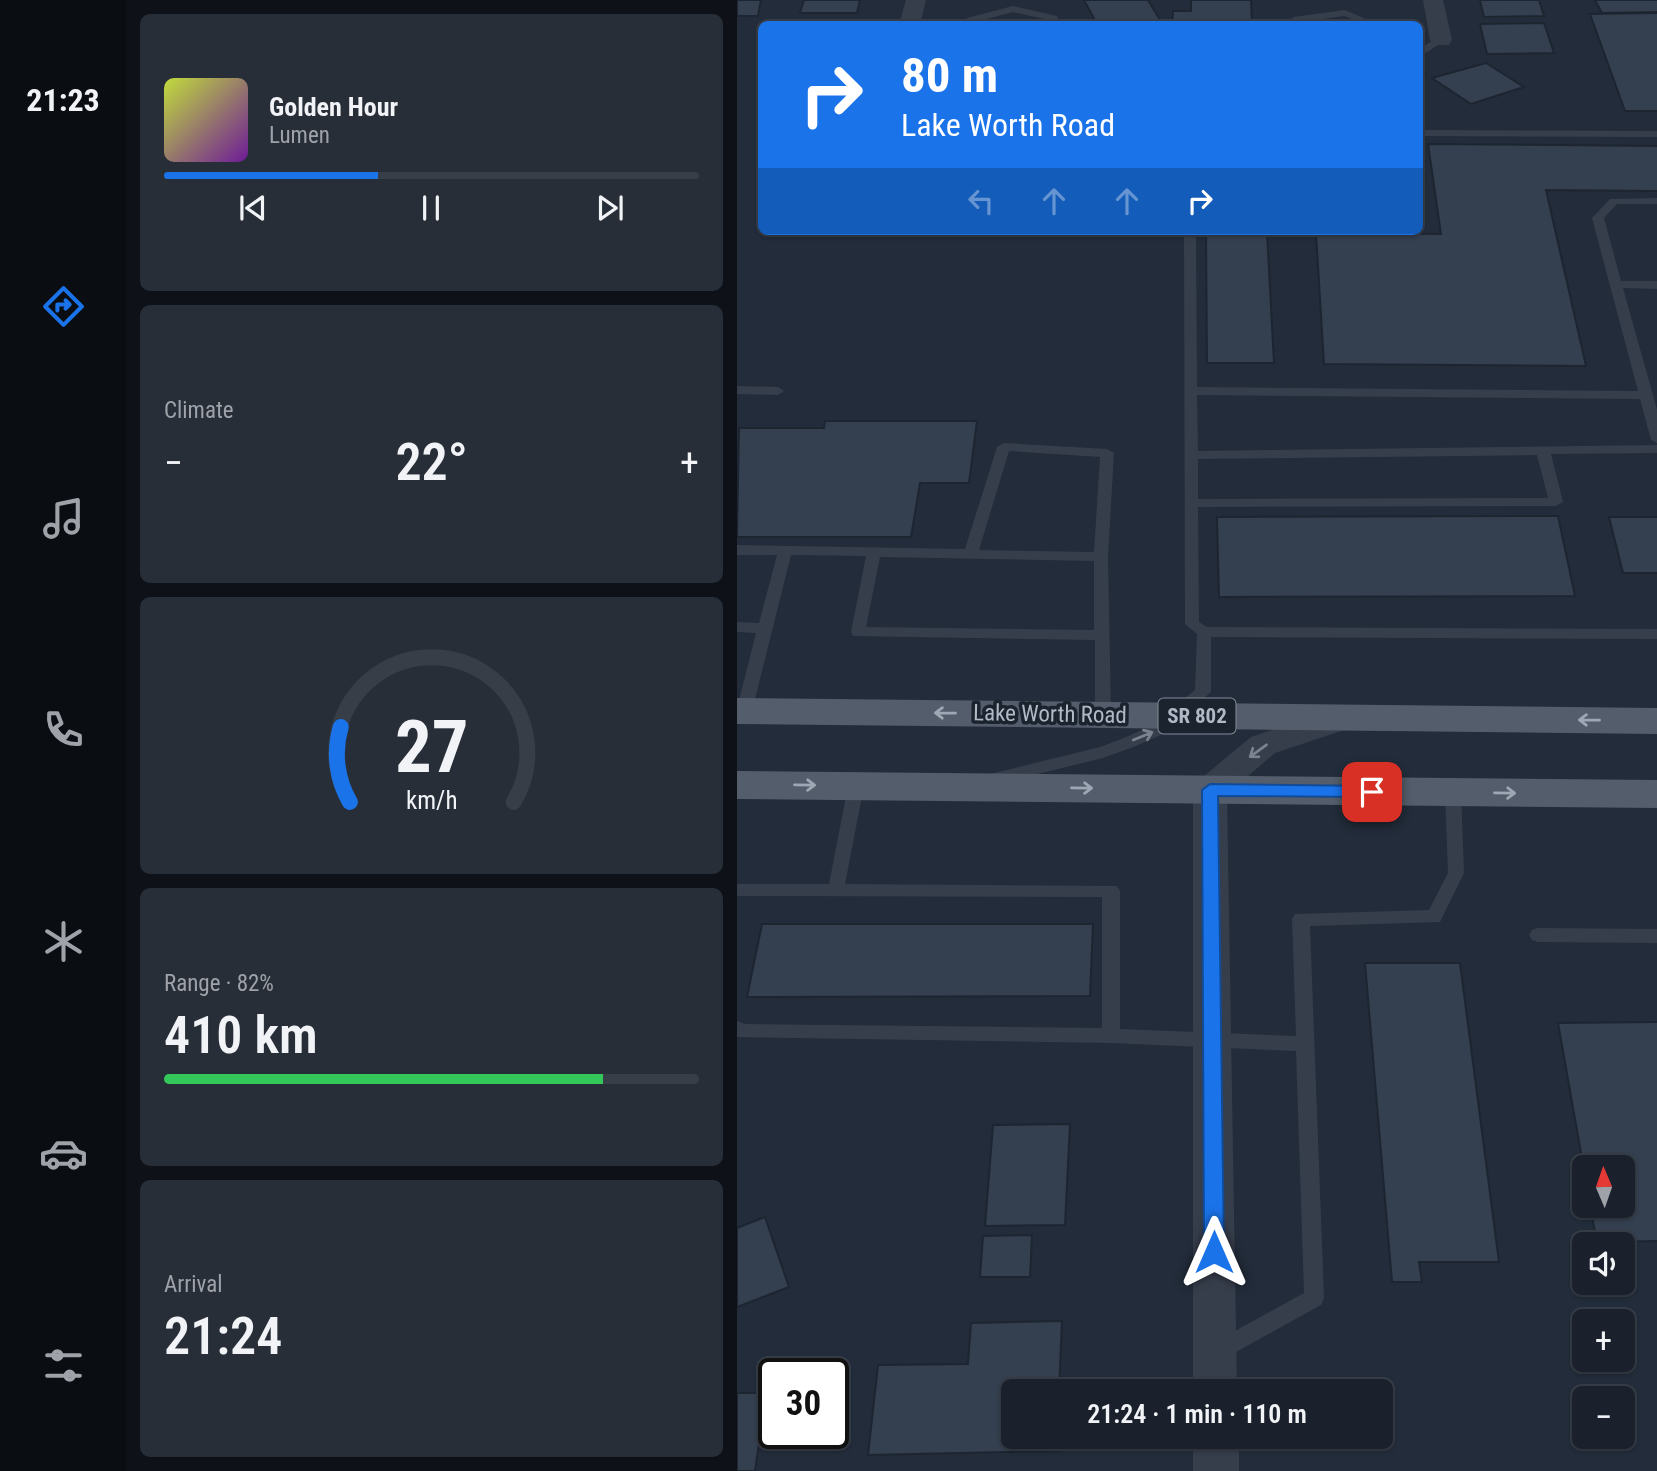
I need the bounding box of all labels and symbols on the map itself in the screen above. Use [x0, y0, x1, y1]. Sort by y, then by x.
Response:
road number: SR 802 [1158, 698, 1235, 734]
street label: Lake Worth Road [973, 699, 1127, 729]
one-way arrow [934, 706, 957, 720]
one-way arrow [1578, 713, 1601, 727]
one-way arrow [1132, 729, 1153, 742]
one-way arrow [1248, 743, 1267, 758]
pin [1342, 762, 1402, 822]
one-way arrow [793, 778, 816, 792]
one-way arrow [1070, 782, 1093, 795]
one-way arrow [1493, 786, 1516, 800]
north arrow [1572, 1155, 1635, 1218]
position arrow [1177, 1215, 1251, 1289]
speed limit sign: 30 [758, 1358, 849, 1449]

